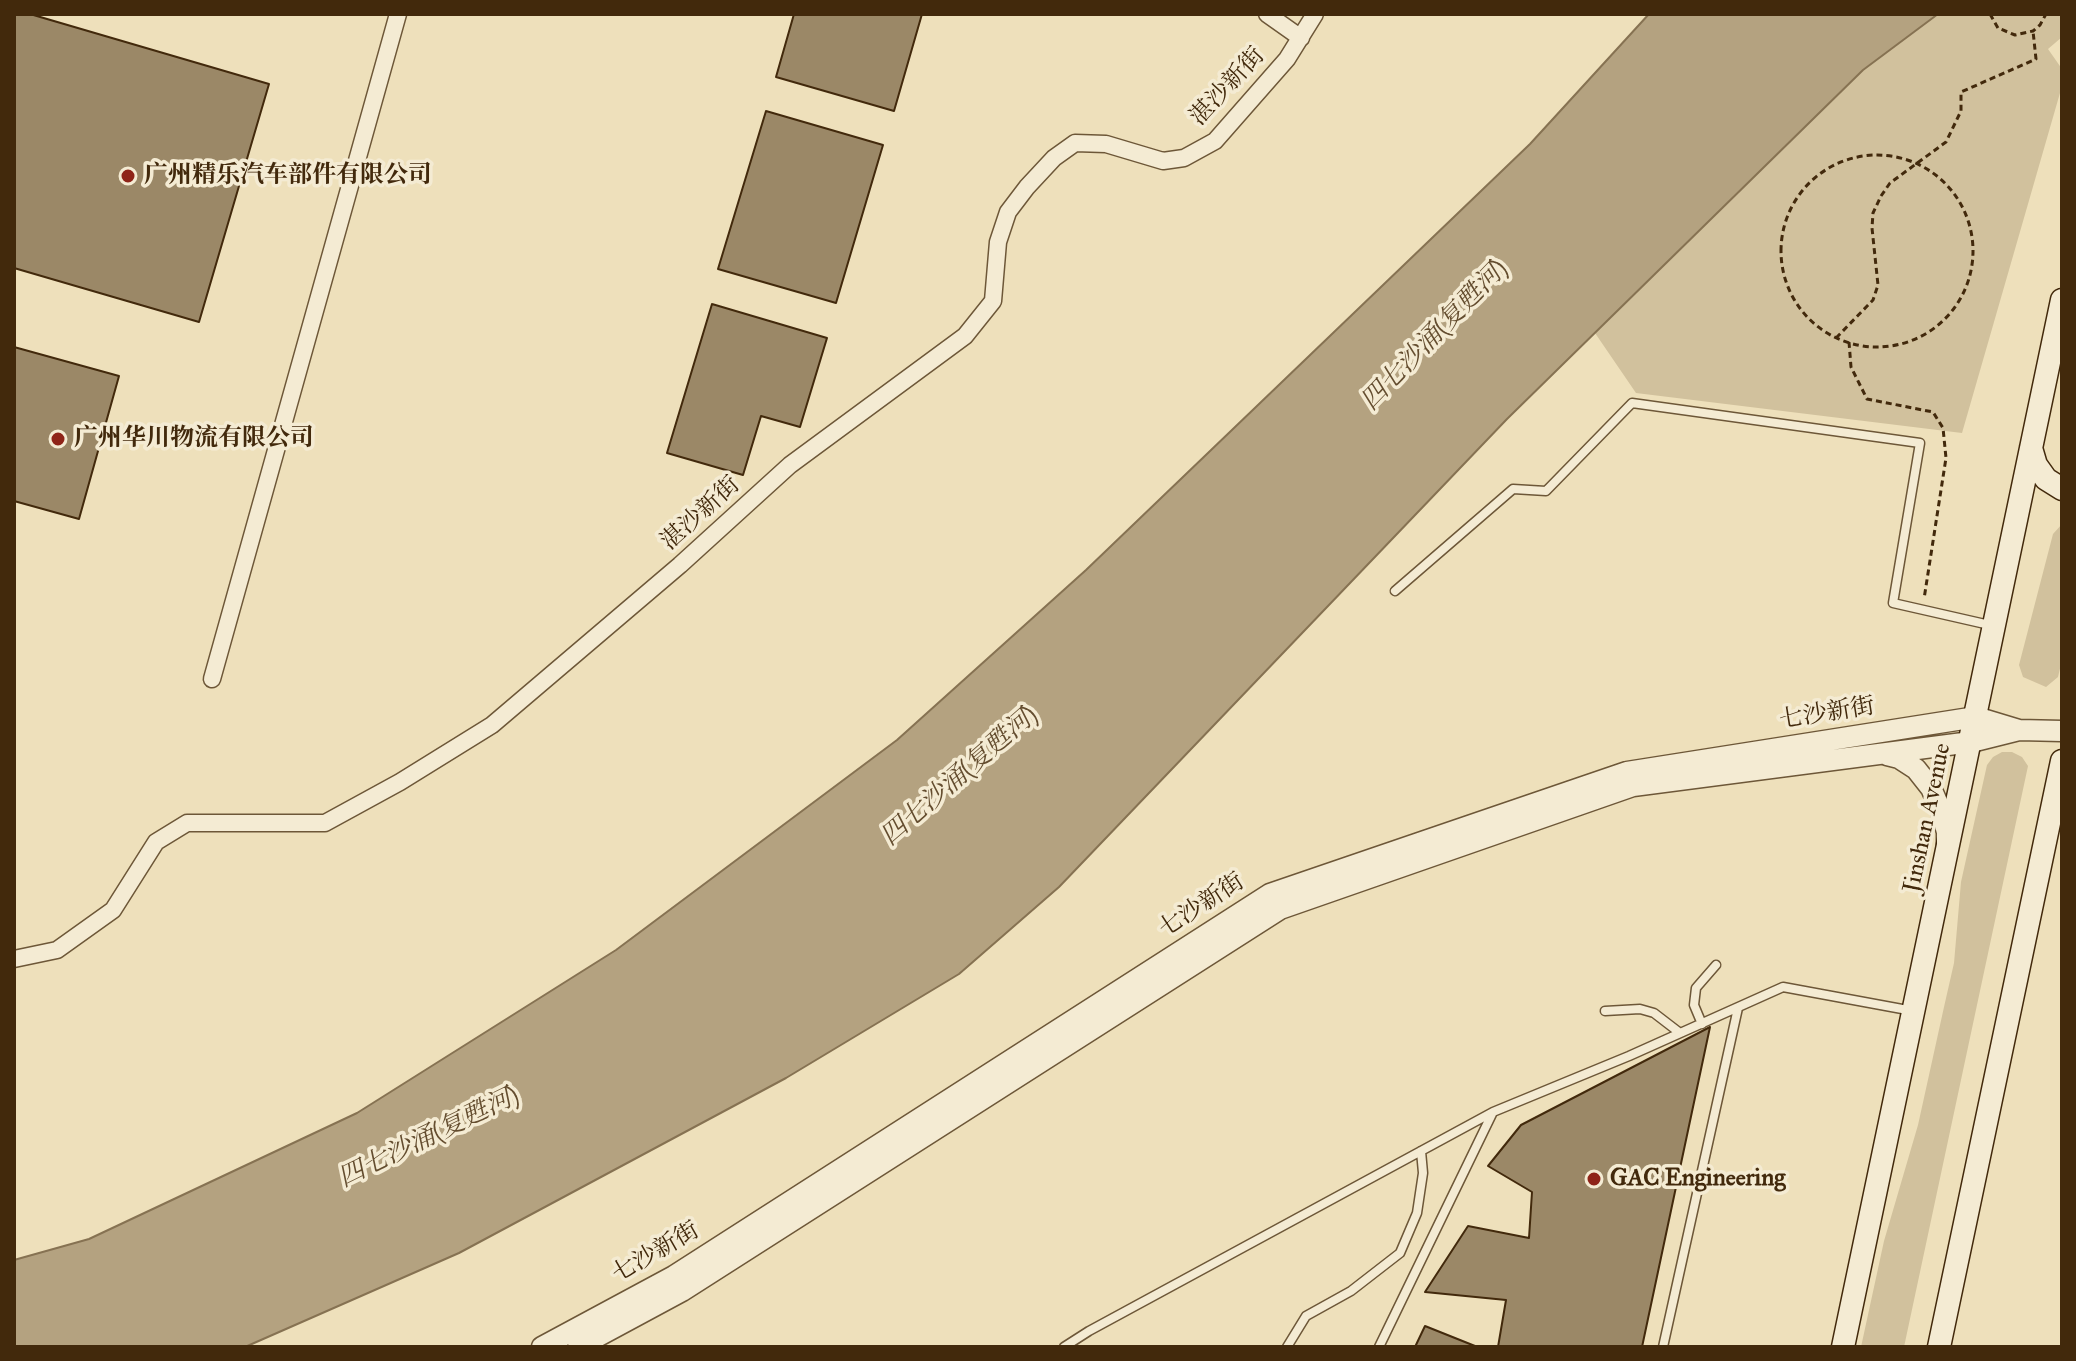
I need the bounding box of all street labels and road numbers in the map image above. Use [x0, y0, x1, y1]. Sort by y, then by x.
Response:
street label: 湛沙新街 [1185, 42, 1271, 132]
street label: 湛沙新街 [656, 471, 746, 557]
street label: 七沙新街 [1777, 692, 1877, 736]
street label: Jinshan Avenue [1898, 741, 1958, 895]
street label: 七沙新街 [1154, 868, 1250, 944]
street label: 七沙新街 [607, 1217, 705, 1289]

